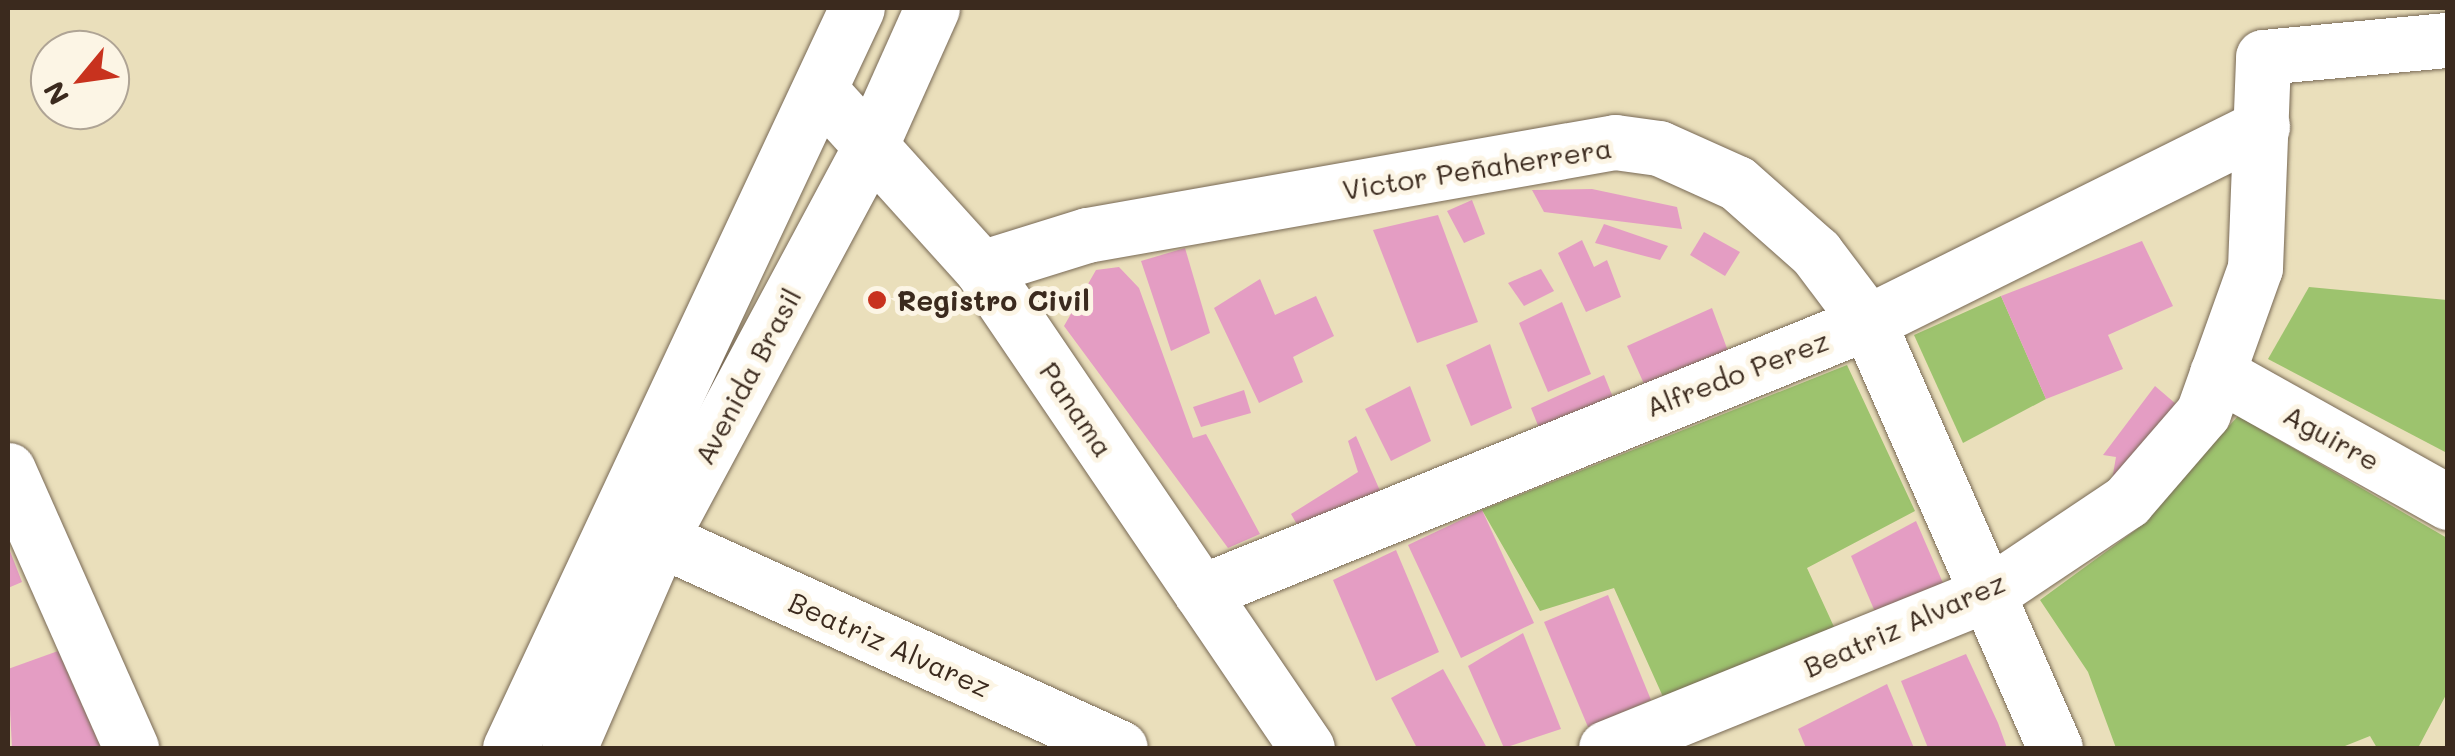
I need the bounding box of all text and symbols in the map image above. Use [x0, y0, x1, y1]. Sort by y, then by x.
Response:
north arrow [30, 30, 130, 130]
text: N [35, 76, 76, 112]
street label: Victor Peñaherrera [1340, 130, 1614, 206]
street label: Avenida Brasil [686, 282, 808, 470]
place label: Registro Civil [897, 283, 1090, 317]
marker: Registro Civil [866, 289, 888, 311]
street label: Alfredo Perez [1641, 323, 1833, 423]
street label: Panama [1033, 355, 1121, 463]
street label: Aguirre [2278, 397, 2386, 477]
street label: Beatriz Alvarez [1798, 564, 2010, 684]
street label: Beatriz Alvarez [784, 584, 996, 704]

